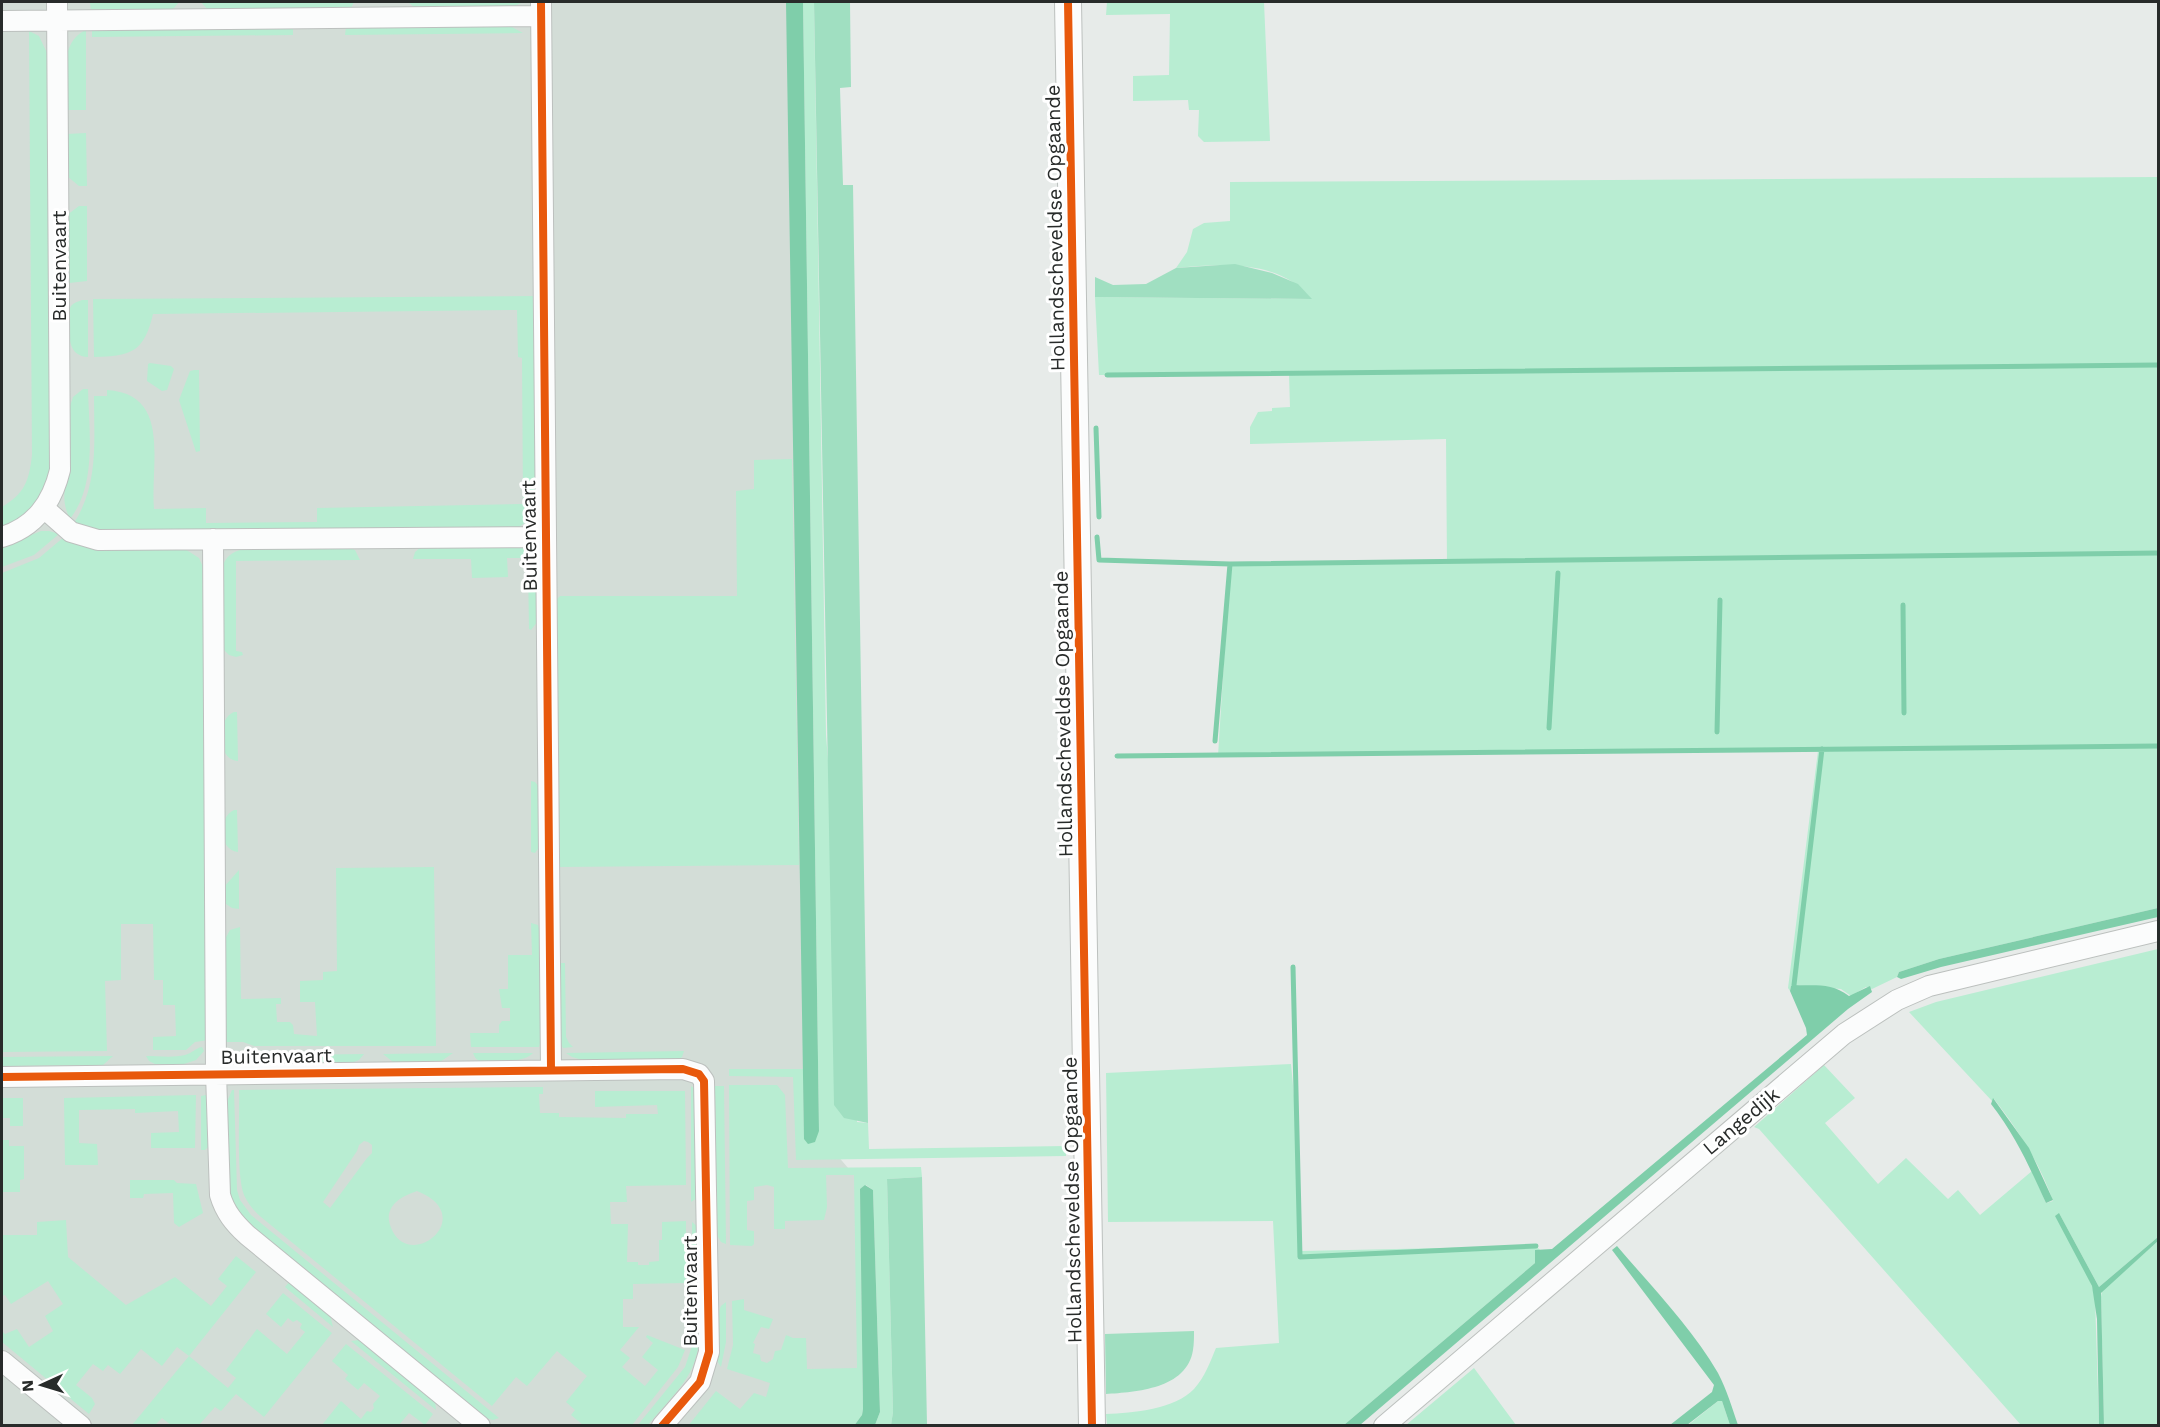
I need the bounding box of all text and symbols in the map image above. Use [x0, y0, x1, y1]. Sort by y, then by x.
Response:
street label: Hollandscheveldse Opgaande [1040, 84, 1070, 372]
street label: Buitenvaart [47, 210, 71, 322]
street label: Buitenvaart [516, 479, 542, 592]
street label: Hollandscheveldse Opgaande [1048, 570, 1078, 858]
street label: Buitenvaart [220, 1043, 333, 1069]
street label: Hollandscheveldse Opgaande [1057, 1056, 1087, 1344]
street label: Langedijk [1698, 1082, 1784, 1160]
street label: Buitenvaart [678, 1235, 702, 1347]
north arrow [12, 1355, 72, 1415]
text: N [18, 1379, 37, 1393]

